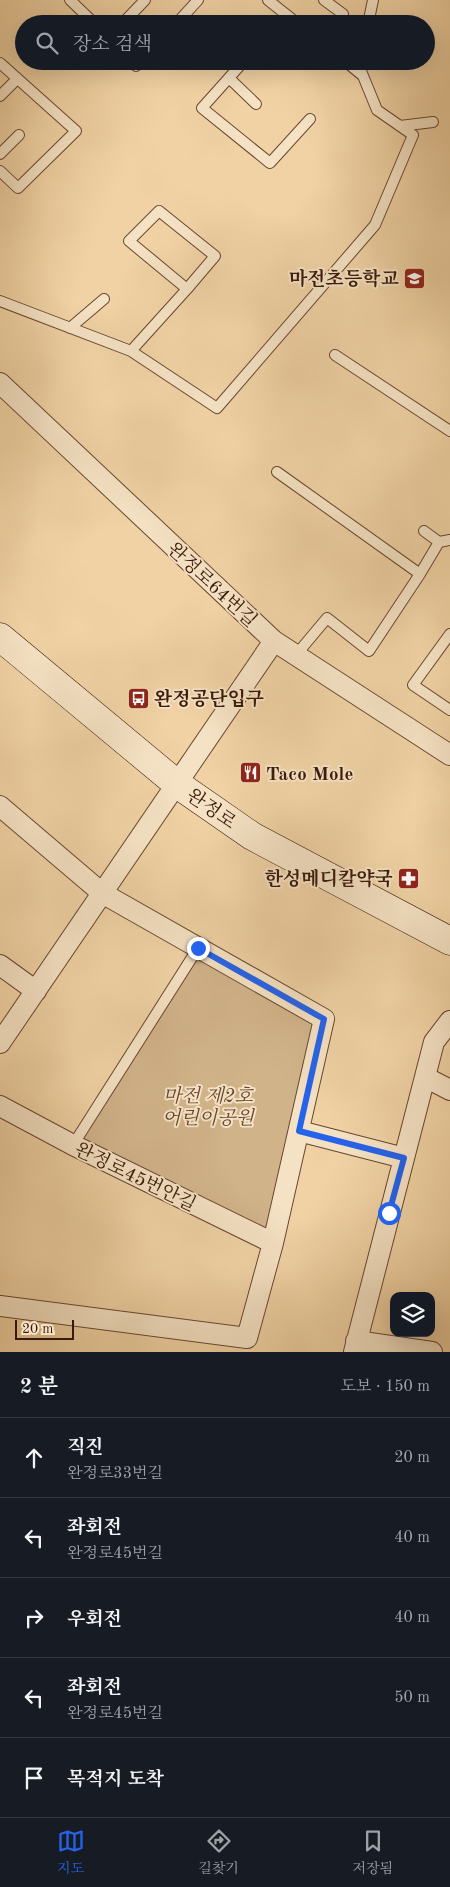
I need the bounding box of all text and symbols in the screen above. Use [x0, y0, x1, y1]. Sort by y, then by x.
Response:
search box [15, 15, 435, 70]
icon: search [33, 29, 61, 57]
text: 장소 검색 [73, 36, 152, 55]
school or university icon: 마전초등학교 [403, 266, 427, 290]
place label: 마전초등학교 [289, 268, 399, 290]
street label: 완정로64번길 [163, 539, 261, 632]
bus stop icon: 완정공단입구 [126, 686, 150, 710]
place label: 완정공단입구 [154, 688, 264, 710]
restaurant icon: Taco Mole [238, 761, 262, 785]
place label: Taco Mole [266, 766, 353, 785]
street label: 완정로 [183, 785, 240, 834]
pharmacy icon: 한성메디칼약국 [397, 866, 421, 890]
place label: 한성메디칼약국 [265, 868, 393, 890]
route end [187, 937, 210, 960]
park label: 마전 제2호 어린이공원 [162, 1085, 256, 1129]
street label: 완정로45번안길 [71, 1139, 199, 1216]
route start [378, 1202, 401, 1225]
map controls [390, 1292, 435, 1337]
button: layers [390, 1292, 435, 1337]
scale bar [15, 1317, 74, 1340]
text: 20 m [22, 1322, 53, 1336]
text: 2 분 [20, 1377, 58, 1398]
text: 도보 · 150 m [341, 1379, 430, 1395]
text: 직진 [67, 1439, 104, 1458]
icon: ahead [20, 1444, 48, 1472]
text: 20 m [394, 1450, 430, 1466]
text: 완정로33번길 [67, 1466, 163, 1482]
text: 좌회전 [67, 1519, 122, 1538]
icon: left [20, 1524, 48, 1552]
text: 40 m [394, 1530, 430, 1546]
text: 완정로45번길 [67, 1546, 163, 1562]
icon: right [20, 1604, 48, 1632]
text: 40 m [394, 1610, 430, 1626]
text: 우회전 [67, 1611, 122, 1630]
text: 좌회전 [67, 1679, 122, 1698]
icon: left [20, 1684, 48, 1712]
text: 50 m [394, 1690, 430, 1706]
text: 완정로45번길 [67, 1706, 163, 1722]
icon: arrive [20, 1764, 48, 1792]
text: 목적지 도착 [67, 1771, 164, 1790]
tab: 지도 [57, 1827, 85, 1878]
tab: 길찾기 [198, 1827, 239, 1878]
tab: 저장됨 [353, 1827, 393, 1878]

